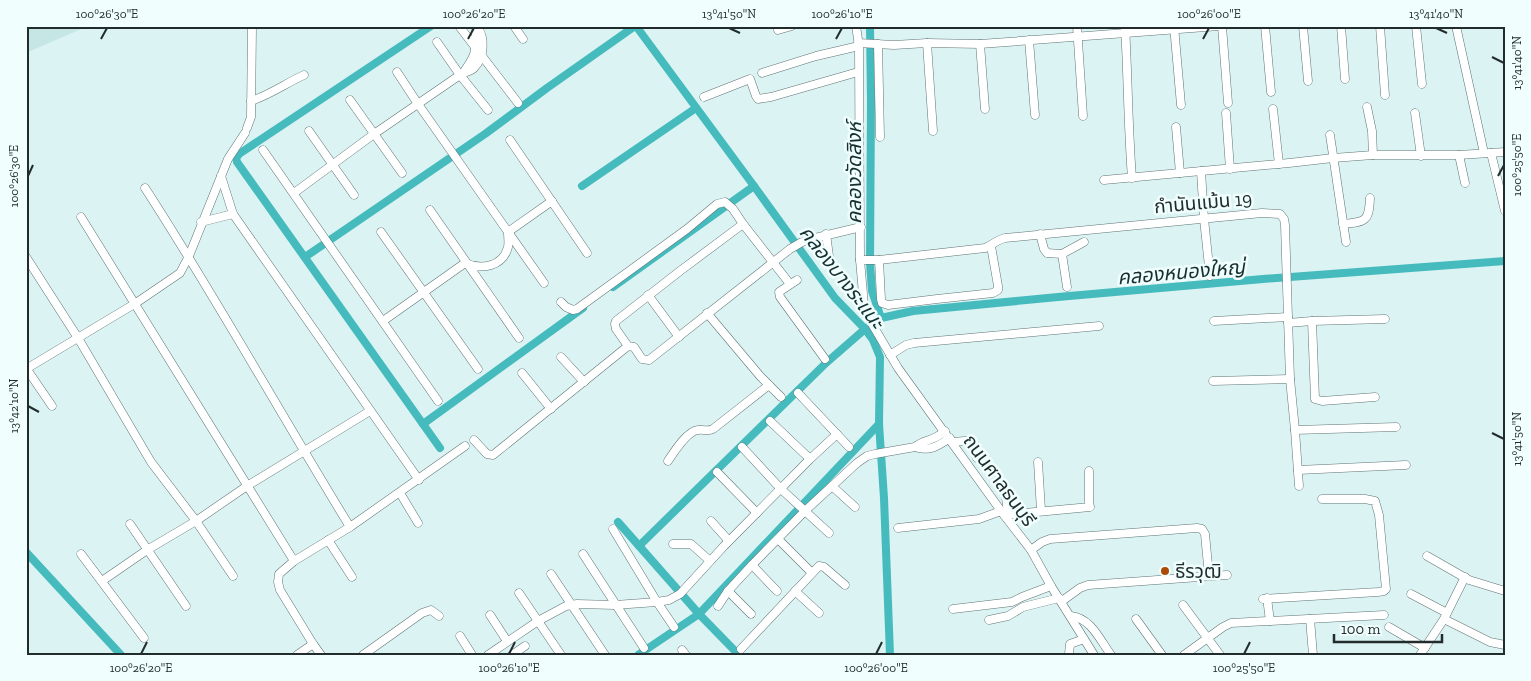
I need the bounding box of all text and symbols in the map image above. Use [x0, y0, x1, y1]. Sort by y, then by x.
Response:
text: 100°26'30"E [76, 7, 138, 21]
text: 100°26'20"E [443, 7, 505, 21]
text: 13°41'50"N [702, 7, 756, 21]
text: 100°26'10"E [811, 7, 873, 21]
text: 100°26'00"E [1177, 7, 1241, 21]
text: 13°41'40"N [1409, 7, 1463, 21]
text: 13°41'40"N [1510, 36, 1524, 90]
water label: คลองวัดสิงห์ [842, 118, 866, 224]
text: 100°25'50"E [1510, 134, 1524, 196]
text: 100°26'30"E [7, 145, 21, 207]
street label: กำนันแม้น 19 [1153, 187, 1253, 218]
water label: คลองบางระแนะ [794, 221, 891, 335]
water label: คลองหนองใหญ่ [1116, 254, 1249, 290]
text: 13°42'10"N [7, 379, 21, 433]
text: 13°41'50"N [1510, 412, 1524, 466]
street label: ถนนศาลธนบุรี [959, 430, 1041, 531]
place label: ธีรวุฒิ [1175, 560, 1221, 583]
marker: ธีรวุฒิ [1159, 565, 1171, 577]
scale bar [1334, 611, 1441, 643]
text: 100 m [1341, 620, 1380, 638]
text: 100°26'20"E [110, 661, 172, 675]
text: 100°26'10"E [478, 661, 540, 675]
text: 100°26'00"E [844, 661, 908, 675]
text: 100°25'50"E [1213, 661, 1275, 675]

